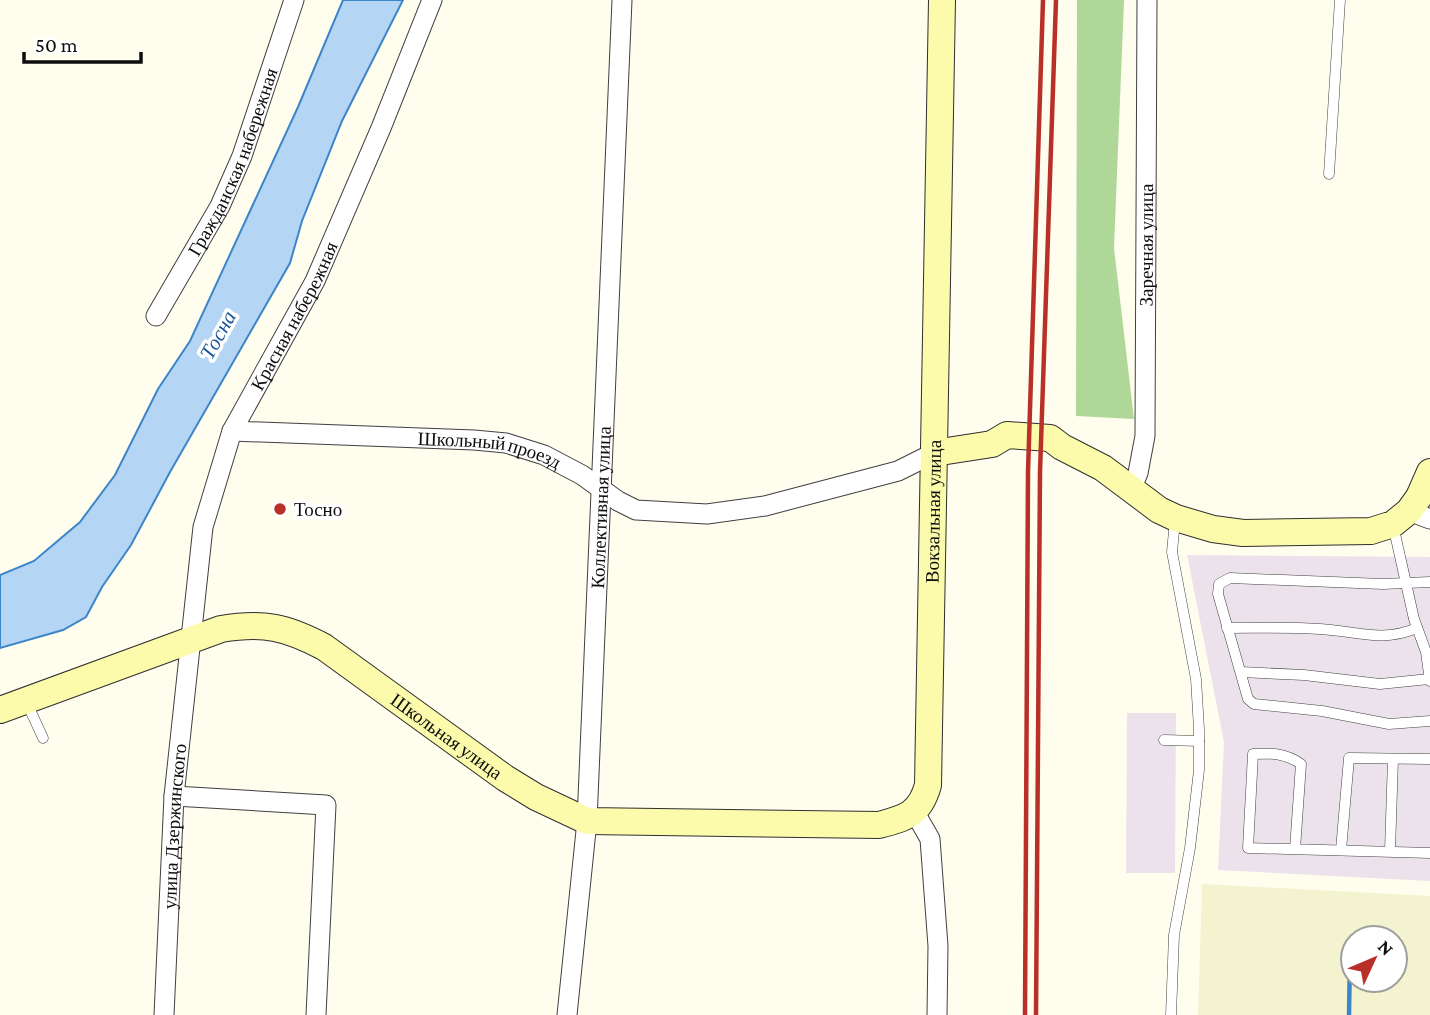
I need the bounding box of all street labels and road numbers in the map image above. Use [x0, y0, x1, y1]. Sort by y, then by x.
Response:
street label: Гражданская набережная [183, 65, 281, 259]
street label: Заречная улица [1135, 183, 1157, 307]
street label: Красная набережная [246, 238, 341, 394]
street label: Коллективная улица [586, 425, 614, 589]
street label: Школьный проезд [417, 427, 565, 473]
street label: Вокзальная улица [921, 439, 945, 583]
street label: Школьная улица [387, 688, 507, 784]
street label: улица Дзержинского [158, 742, 190, 910]

